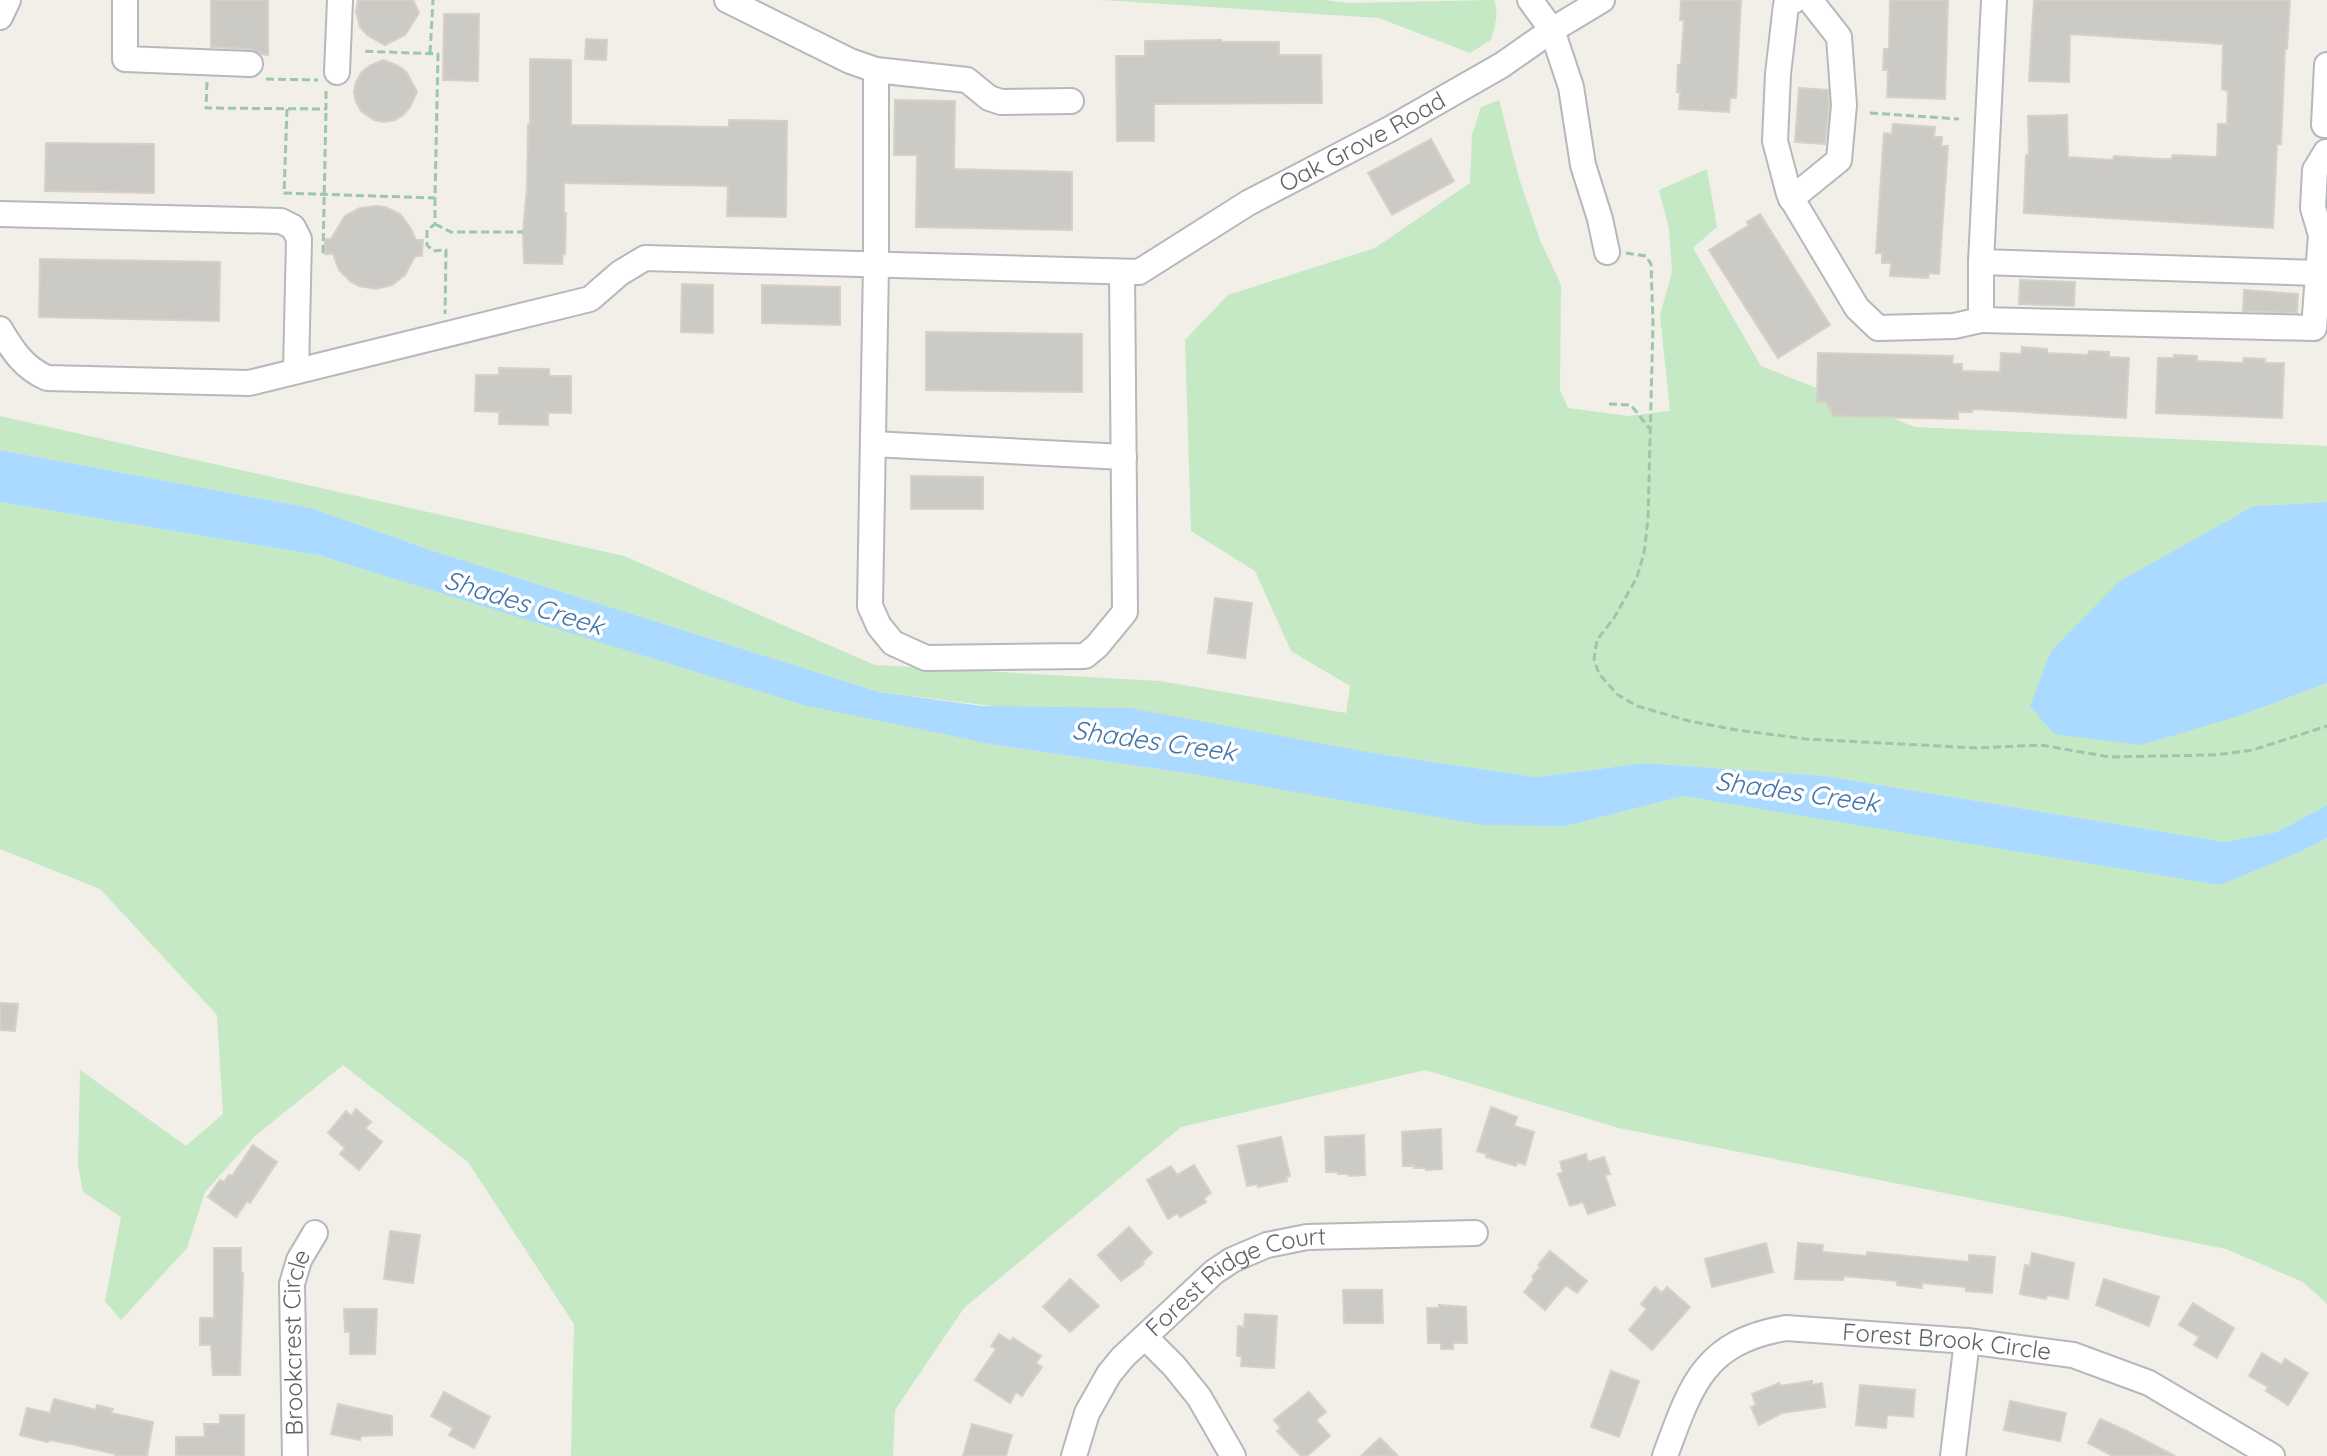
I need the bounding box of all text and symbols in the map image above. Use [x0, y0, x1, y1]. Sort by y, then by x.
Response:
street label: Oak Grove Road [1274, 85, 1450, 198]
water label: Shades Creek [441, 563, 610, 643]
water label: Shades Creek [1070, 713, 1240, 769]
water label: Shades Creek [1713, 764, 1883, 820]
street label: Forest Ridge Court [1139, 1221, 1326, 1342]
street label: Brookcrest Circle [276, 1243, 316, 1436]
street label: Forest Brook Circle [1841, 1316, 2053, 1366]

